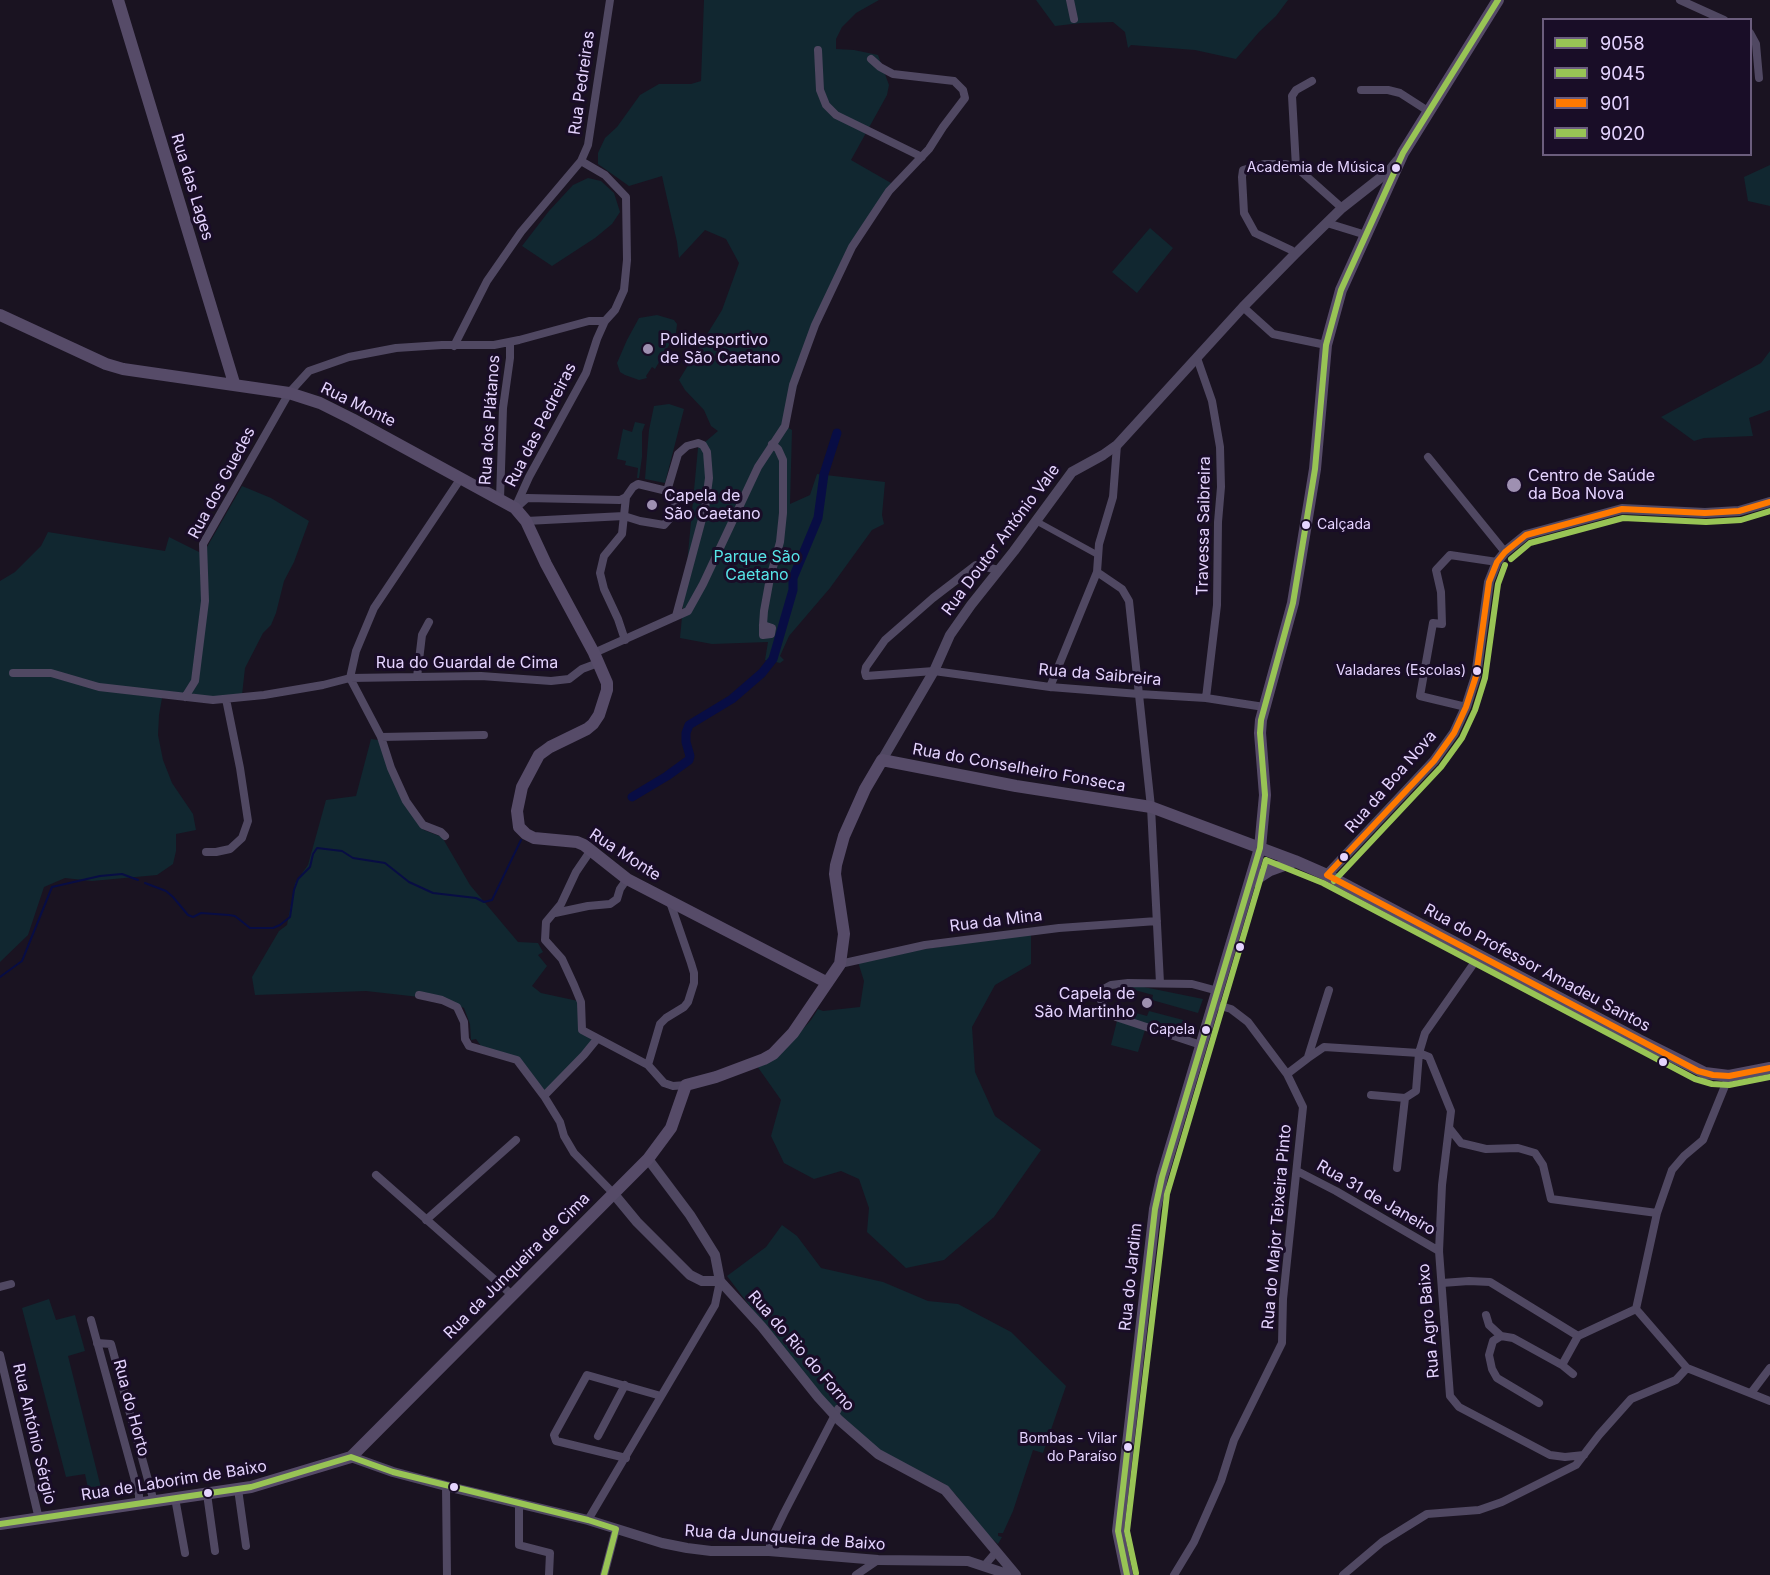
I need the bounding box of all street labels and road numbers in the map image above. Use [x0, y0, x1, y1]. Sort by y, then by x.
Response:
street label: Rua Pedreiras [565, 30, 599, 136]
street label: Rua das Lages [167, 131, 217, 243]
street label: Rua dos Plátanos [476, 354, 504, 486]
street label: Rua das Pedreiras [501, 360, 581, 490]
street label: Rua Monte [317, 379, 399, 431]
street label: Rua dos Guedes [184, 424, 260, 542]
street label: Travessa Saibreira [1193, 456, 1215, 596]
street label: Rua Doutor António Vale [938, 461, 1064, 619]
street label: Rua do Guardal de Cima [376, 653, 558, 673]
street label: Rua da Saibreira [1038, 660, 1162, 690]
street label: Rua da Boa Nova [1341, 727, 1441, 837]
street label: Rua do Conselheiro Fonseca [911, 740, 1127, 796]
street label: Rua Monte [586, 825, 664, 885]
street label: Rua do Professor Amadeu Santos [1421, 900, 1653, 1036]
street label: Rua da Mina [949, 906, 1043, 936]
street label: Rua do Major Teixeira Pinto [1258, 1123, 1296, 1331]
street label: Rua 31 de Janeiro [1313, 1156, 1439, 1240]
street label: Rua da Junqueira de Cima [440, 1189, 594, 1343]
street label: Rua do Jardim [1116, 1222, 1146, 1332]
street label: Rua Agro Baixo [1414, 1263, 1444, 1379]
street label: Rua do Rio do Forno [744, 1287, 858, 1415]
street label: Rua do Horto [109, 1357, 153, 1459]
street label: Rua António Sérgio [8, 1361, 60, 1507]
street label: Rua de Laborim de Baixo [80, 1457, 268, 1505]
street label: Rua da Junqueira de Baixo [684, 1521, 886, 1555]

